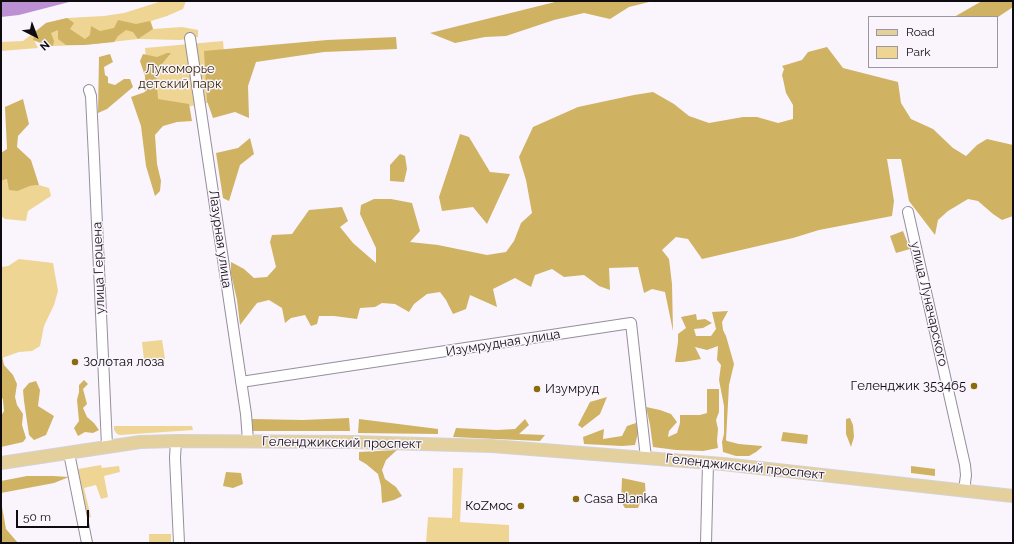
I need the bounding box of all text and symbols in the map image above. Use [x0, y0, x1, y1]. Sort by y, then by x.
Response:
north arrow [16, 16, 56, 56]
legend [868, 16, 998, 68]
text: Road [906, 25, 935, 39]
text: N [37, 38, 52, 53]
text: Park [906, 45, 931, 59]
park label: Лукоморье детский парк [138, 61, 222, 92]
street label: Лазурная улица [205, 189, 235, 289]
street label: улица Герцена [90, 222, 108, 314]
street label: улица Луначарского [907, 240, 951, 368]
street label: Изумрудная улица [445, 326, 561, 360]
place label: Золотая лоза [83, 354, 164, 370]
marker: Золотая лоза [70, 357, 80, 367]
place label: Геленджик 353465 [850, 378, 966, 394]
place label: Изумруд [545, 381, 599, 397]
marker: Геленджик 353465 [969, 381, 979, 391]
marker: Изумруд [532, 384, 542, 394]
street label: Геленджикский проспект [262, 434, 422, 452]
street label: Геленджикский проспект [665, 451, 825, 483]
place label: Casa Blanka [584, 491, 657, 507]
marker: Casa Blanka [571, 494, 581, 504]
place label: КоZмос [465, 498, 513, 514]
marker: КоZмос [516, 501, 526, 511]
scale bar [18, 502, 91, 528]
text: 50 m [23, 510, 51, 524]

